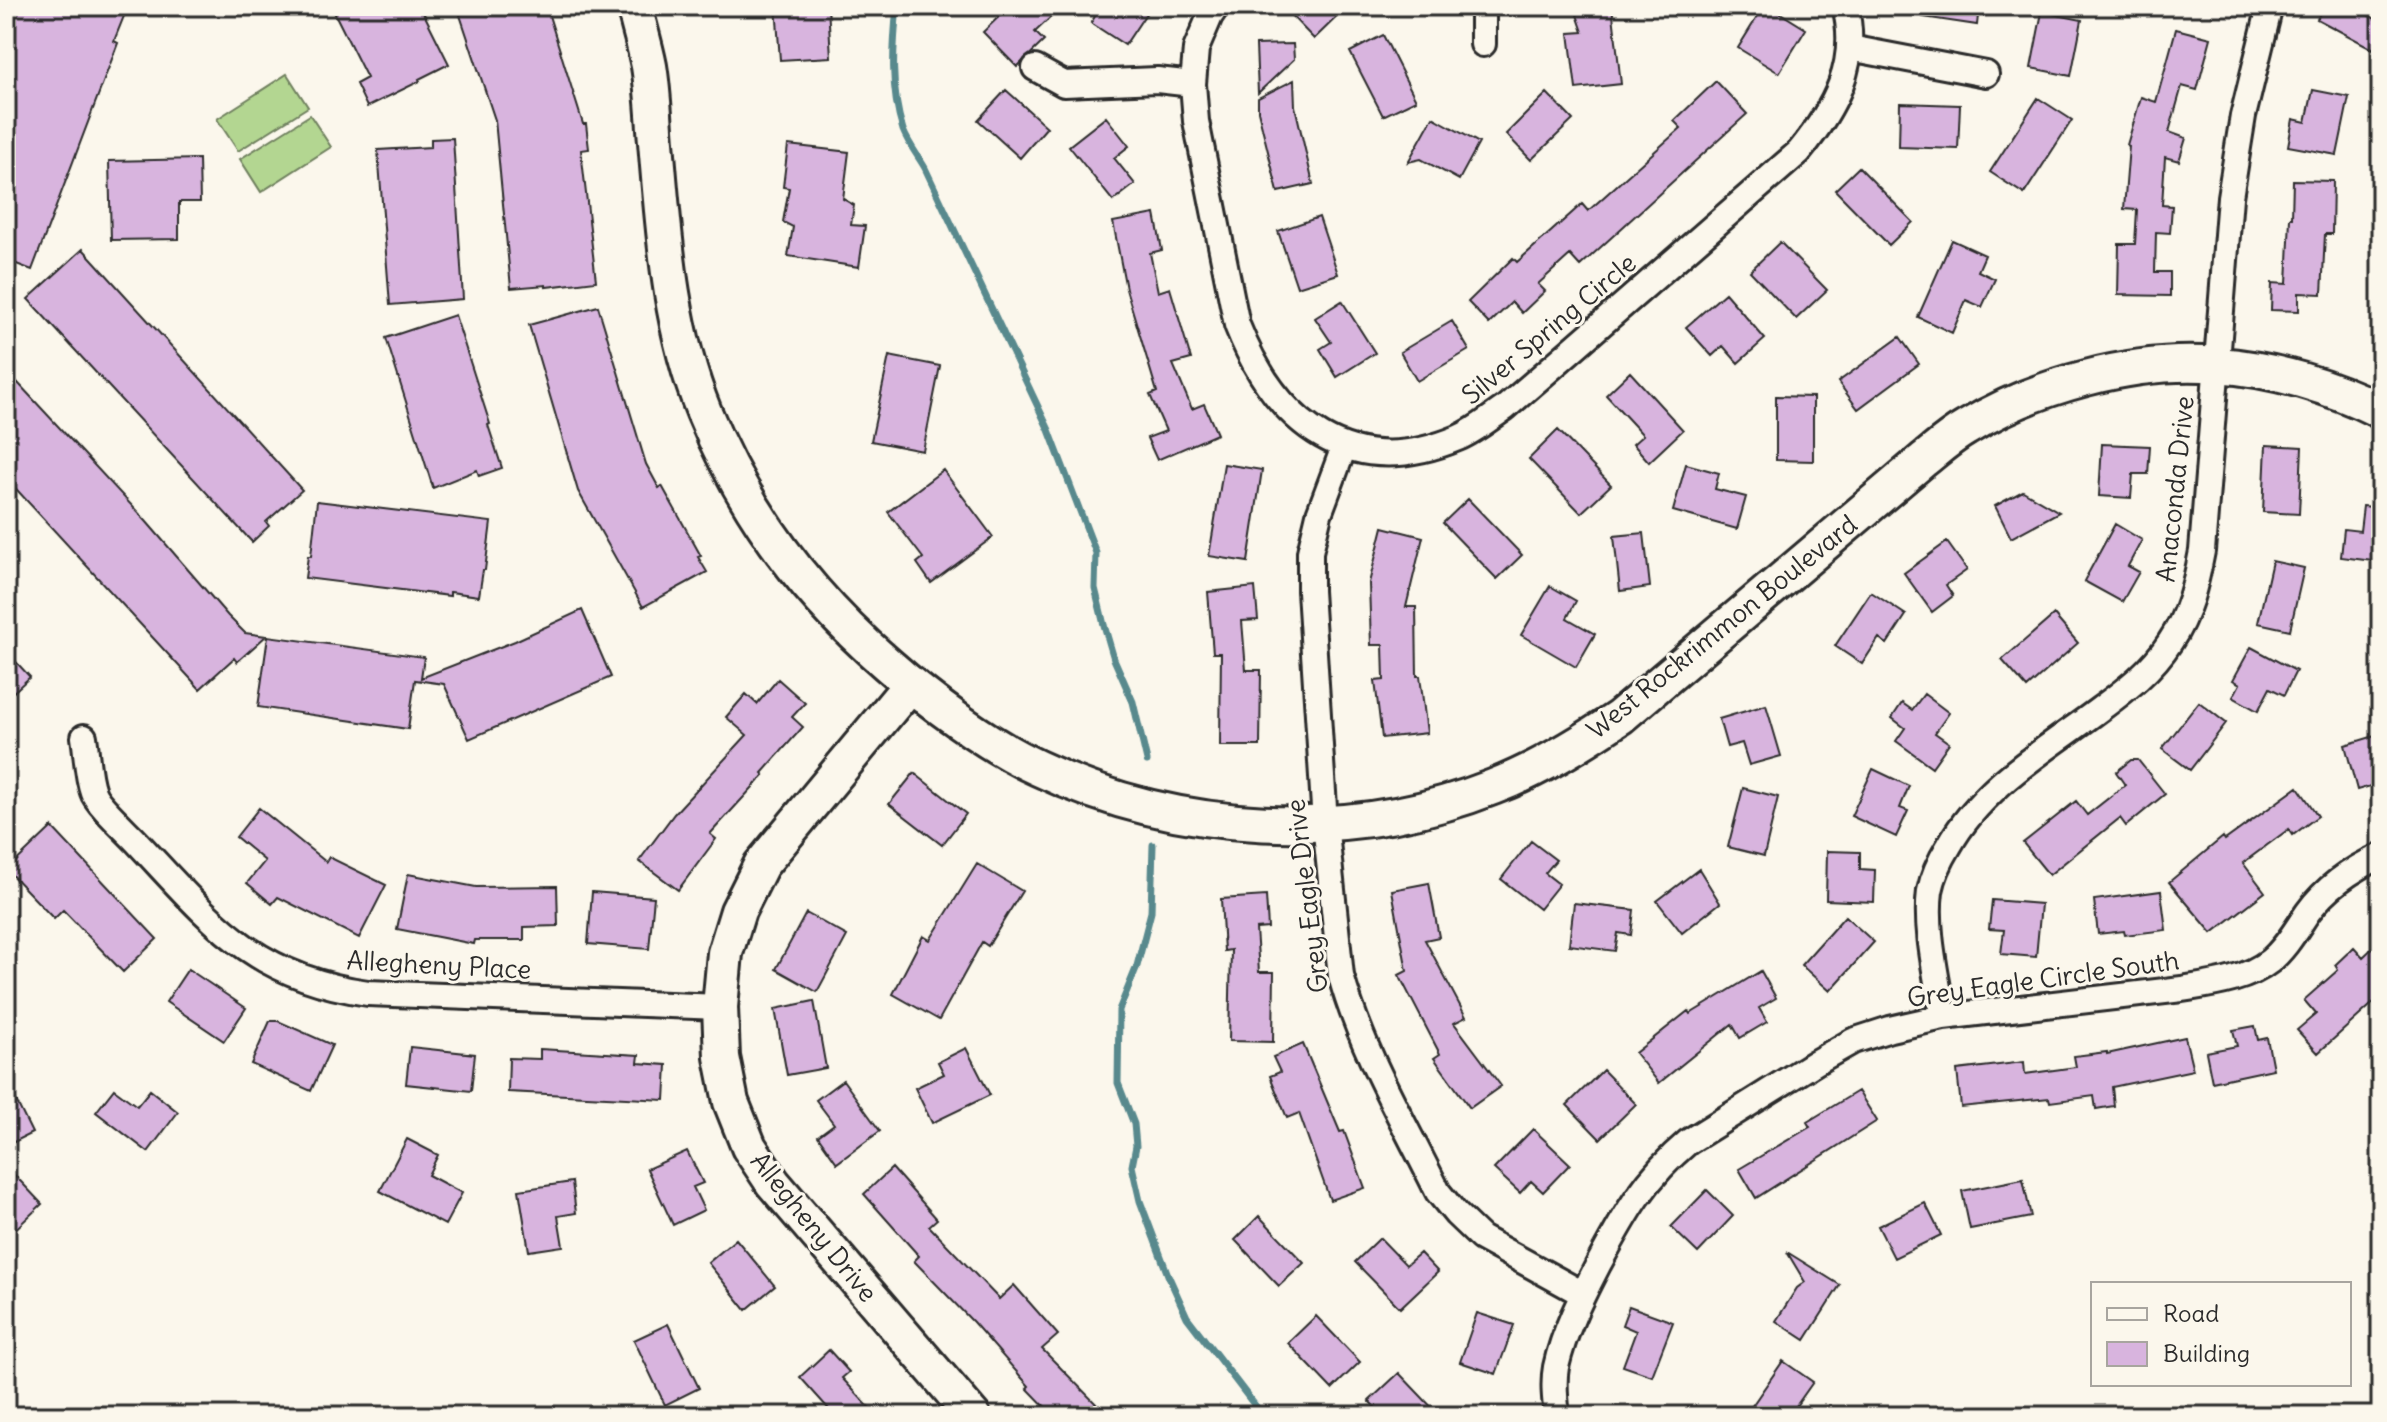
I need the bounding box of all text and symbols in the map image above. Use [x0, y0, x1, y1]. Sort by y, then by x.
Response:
street label: Silver Spring Circle [1455, 246, 1643, 411]
street label: Anaconda Drive [2148, 394, 2201, 584]
street label: West Rockrimmon Boulevard [1580, 507, 1864, 746]
street label: Grey Eagle Drive [1278, 797, 1335, 995]
street label: Allegheny Place [346, 943, 532, 986]
street label: Grey Eagle Circle South [1905, 943, 2181, 1014]
street label: Allegheny Drive [744, 1145, 885, 1308]
legend [2091, 1282, 2351, 1386]
text: Road [2163, 1298, 2219, 1328]
text: Building [2163, 1338, 2250, 1368]

